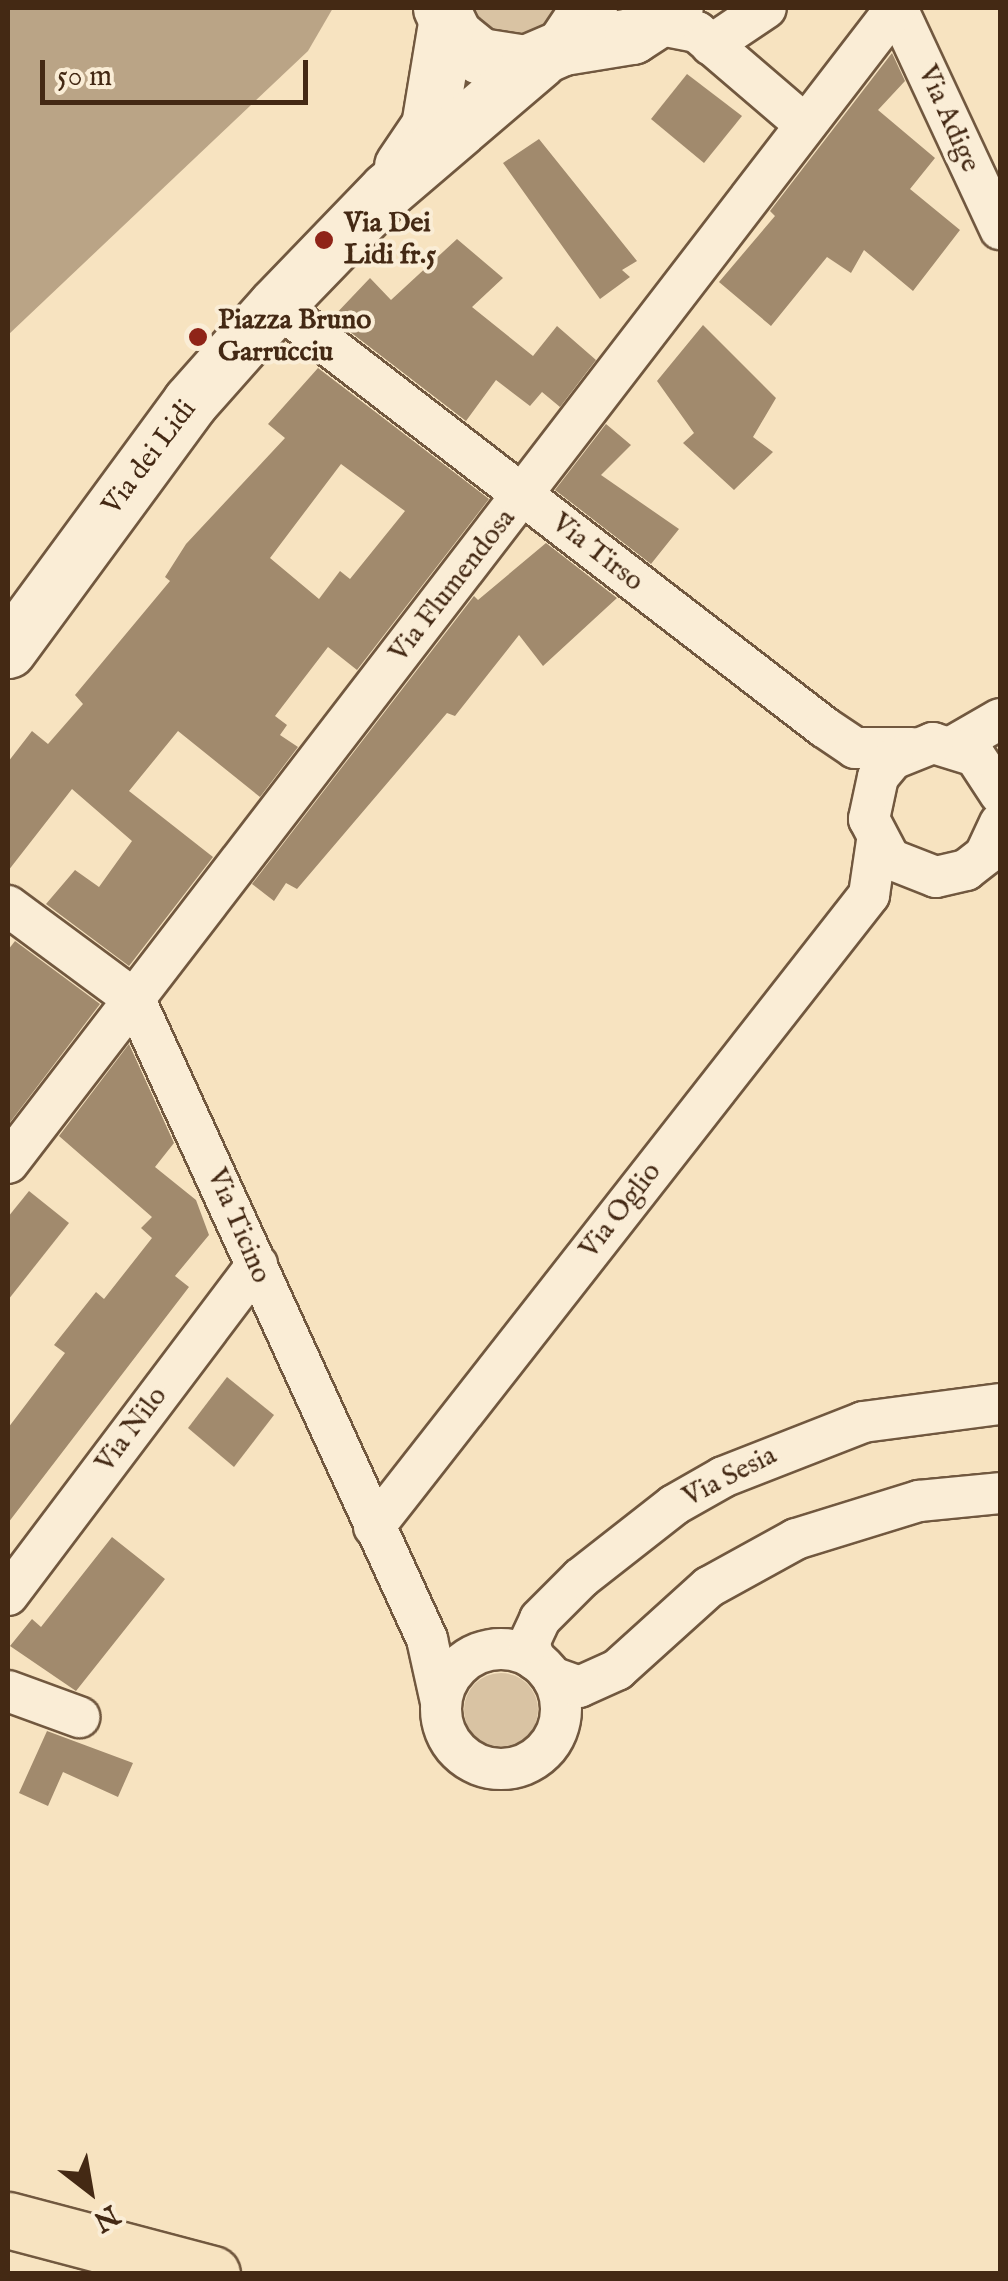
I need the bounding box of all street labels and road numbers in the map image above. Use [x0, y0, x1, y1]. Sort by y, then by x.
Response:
street label: Via Adige [910, 60, 986, 178]
street label: Via dei Lidi [96, 394, 204, 522]
street label: Via Flumendosa [383, 503, 523, 669]
street label: Via Tirso [544, 507, 650, 599]
street label: Via Oglio [573, 1156, 669, 1266]
street label: Via Ticino [199, 1164, 277, 1288]
street label: Via Nilo [89, 1381, 175, 1479]
street label: Via Sesia [678, 1439, 782, 1515]

